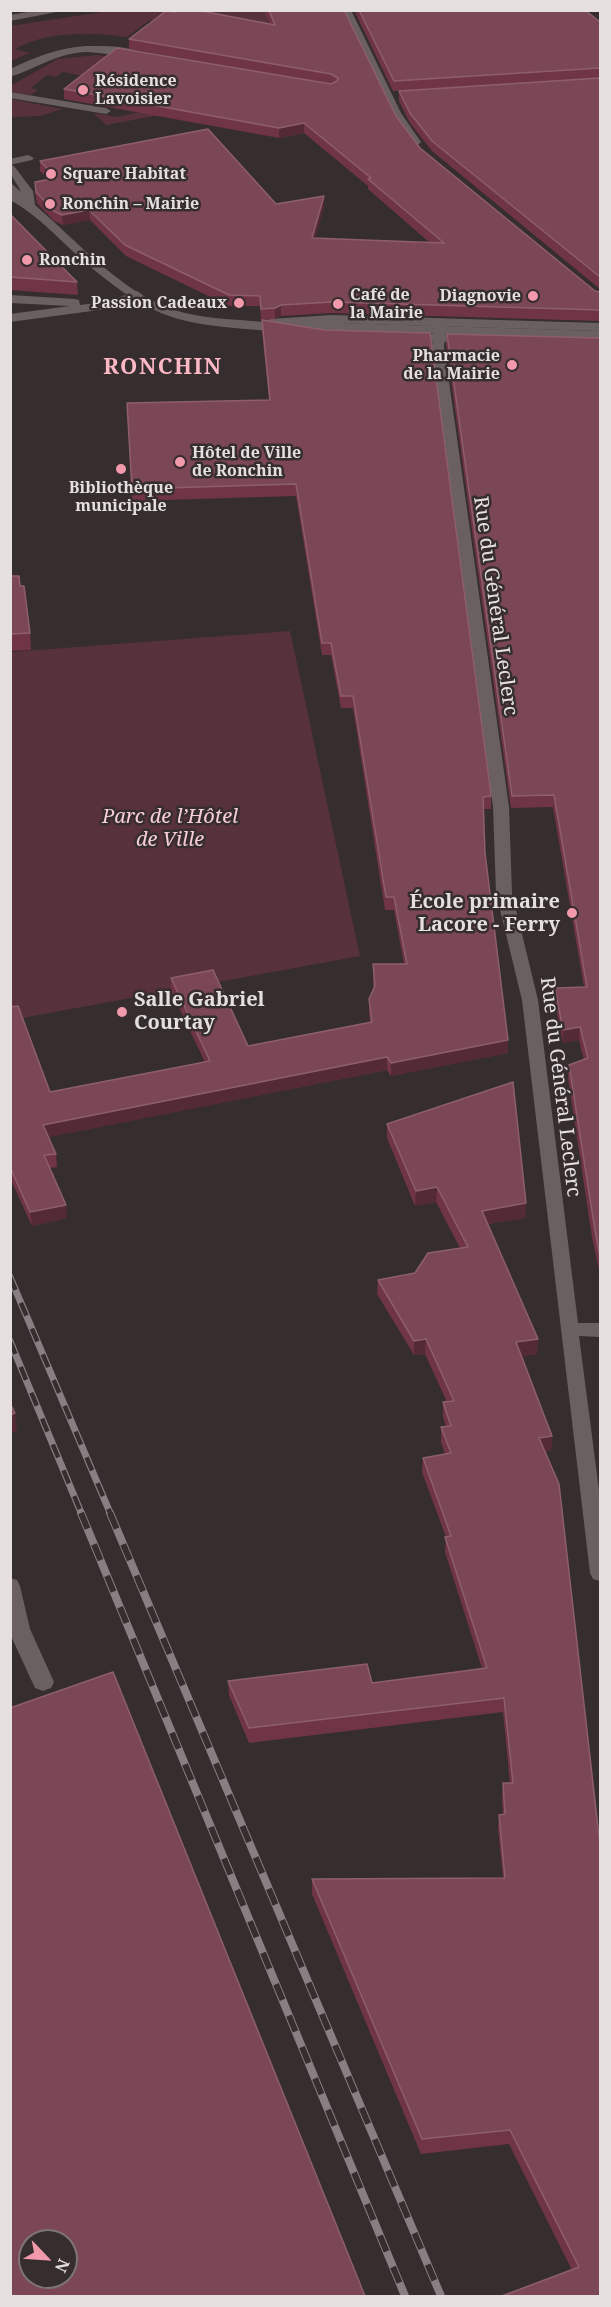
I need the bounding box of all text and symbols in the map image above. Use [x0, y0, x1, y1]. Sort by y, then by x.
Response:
place label: Résidence Lavoisier [95, 71, 177, 109]
marker: Résidence Lavoisier [76, 83, 90, 97]
place label: Square Habitat [63, 164, 186, 184]
marker: Square Habitat [44, 167, 58, 181]
place label: Ronchin – Mairie [62, 194, 199, 214]
marker: Ronchin – Mairie [43, 197, 57, 211]
place label: Ronchin [39, 250, 106, 270]
marker: Ronchin [20, 253, 34, 267]
place label: Café de la Mairie [350, 285, 423, 323]
place label: Diagnovie [440, 286, 521, 306]
marker: Diagnovie [526, 289, 540, 303]
place label: Passion Cadeaux [91, 293, 227, 313]
marker: Passion Cadeaux [232, 296, 246, 310]
marker: Café de la Mairie [331, 297, 345, 311]
place label: Pharmacie de la Mairie [403, 346, 500, 384]
district label: RONCHIN [103, 355, 223, 381]
marker: Pharmacie de la Mairie [505, 358, 519, 372]
place label: Hôtel de Ville de Ronchin [192, 443, 301, 481]
marker: Hôtel de Ville de Ronchin [173, 455, 187, 469]
marker: Bibliothèque municipale [114, 462, 128, 476]
place label: Bibliothèque municipale [69, 478, 173, 516]
street label: Rue du Général Leclerc [468, 495, 522, 717]
park label: Parc de l’Hôtel de Ville [102, 805, 238, 852]
place label: École primaire Lacore - Ferry [409, 890, 560, 937]
marker: École primaire Lacore - Ferry [565, 906, 579, 920]
street label: Rue du Général Leclerc [535, 976, 585, 1198]
place label: Salle Gabriel Courtay [134, 988, 265, 1035]
marker: Salle Gabriel Courtay [115, 1005, 129, 1019]
north arrow [18, 2229, 78, 2289]
text: N [50, 2255, 75, 2276]

